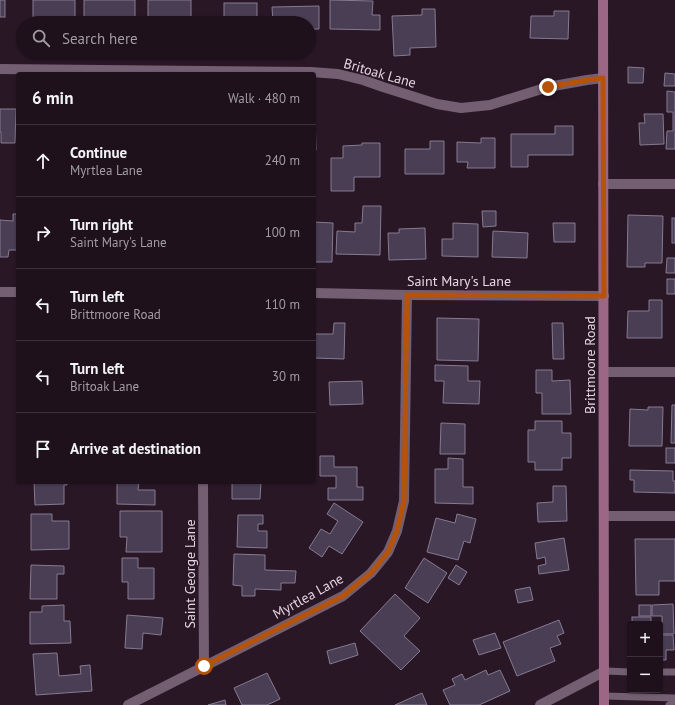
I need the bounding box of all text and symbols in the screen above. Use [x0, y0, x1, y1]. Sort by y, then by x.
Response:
search box [16, 16, 316, 60]
icon: search [30, 27, 52, 49]
text: Search here [62, 29, 138, 48]
street label: Britoak Lane [342, 54, 418, 92]
route end [539, 78, 557, 96]
text: 6 min [32, 87, 73, 109]
text: Walk · 480 m [228, 90, 300, 107]
text: Continue [70, 143, 127, 162]
icon: ahead [32, 150, 54, 172]
text: 240 m [265, 152, 300, 169]
text: Myrtlea Lane [70, 162, 143, 179]
text: Turn right [70, 215, 133, 234]
icon: right [32, 222, 54, 244]
text: 100 m [265, 224, 300, 241]
text: Saint Mary's Lane [70, 234, 167, 251]
street label: Saint Mary's Lane [407, 272, 511, 290]
text: Turn left [70, 287, 124, 306]
icon: left [32, 294, 54, 316]
text: 110 m [265, 296, 300, 313]
text: Brittmoore Road [70, 306, 161, 323]
street label: Brittmoore Road [581, 316, 599, 414]
text: Turn left [70, 359, 124, 378]
icon: left [32, 366, 54, 388]
text: 30 m [272, 368, 300, 385]
text: Britoak Lane [70, 378, 139, 395]
icon: arrive [32, 438, 54, 460]
text: Arrive at destination [70, 439, 201, 458]
street label: Saint George Lane [181, 519, 199, 629]
street label: Myrtlea Lane [269, 569, 347, 623]
map controls [627, 621, 663, 693]
button: + [627, 621, 663, 657]
route start [195, 657, 213, 675]
button: − [627, 657, 663, 693]

